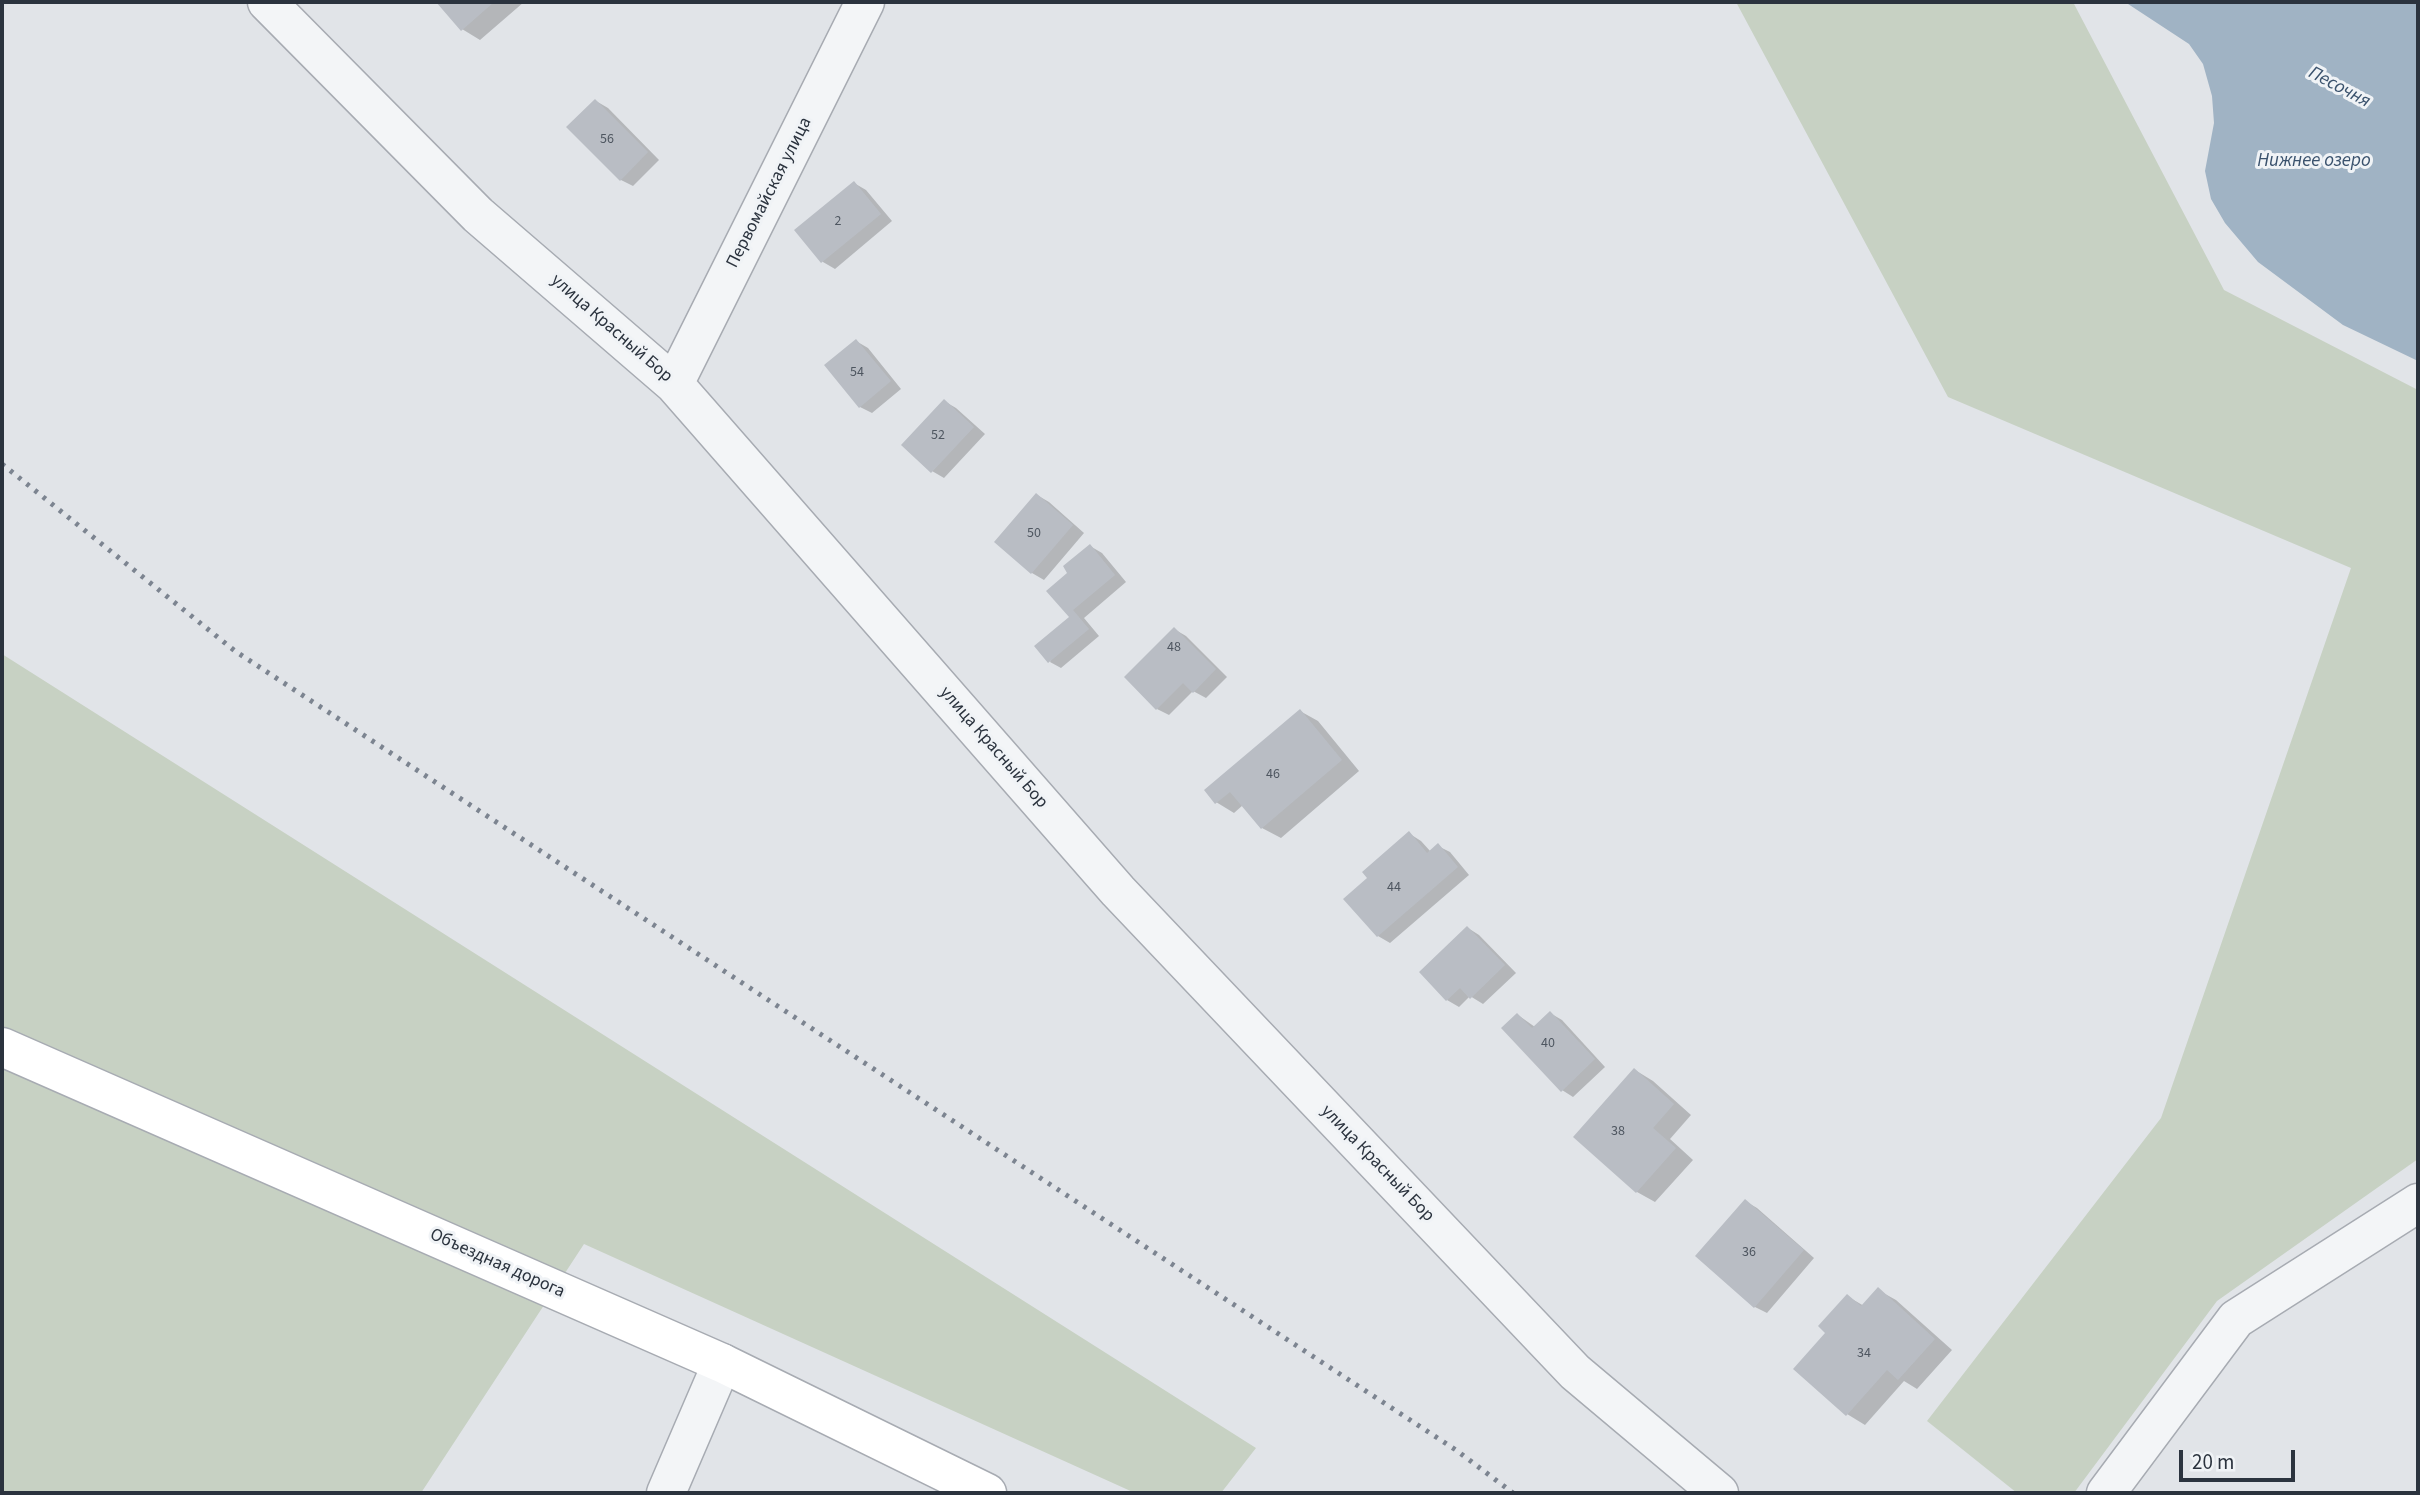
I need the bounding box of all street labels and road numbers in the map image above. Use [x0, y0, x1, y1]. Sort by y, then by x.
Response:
street label: Первомайская улица [723, 114, 817, 272]
street label: улица Красный Бор [546, 270, 676, 388]
street label: улица Красный Бор [934, 683, 1052, 813]
street label: улица Красный Бор [1316, 1101, 1438, 1227]
street label: Объездная дорога [426, 1225, 568, 1303]

